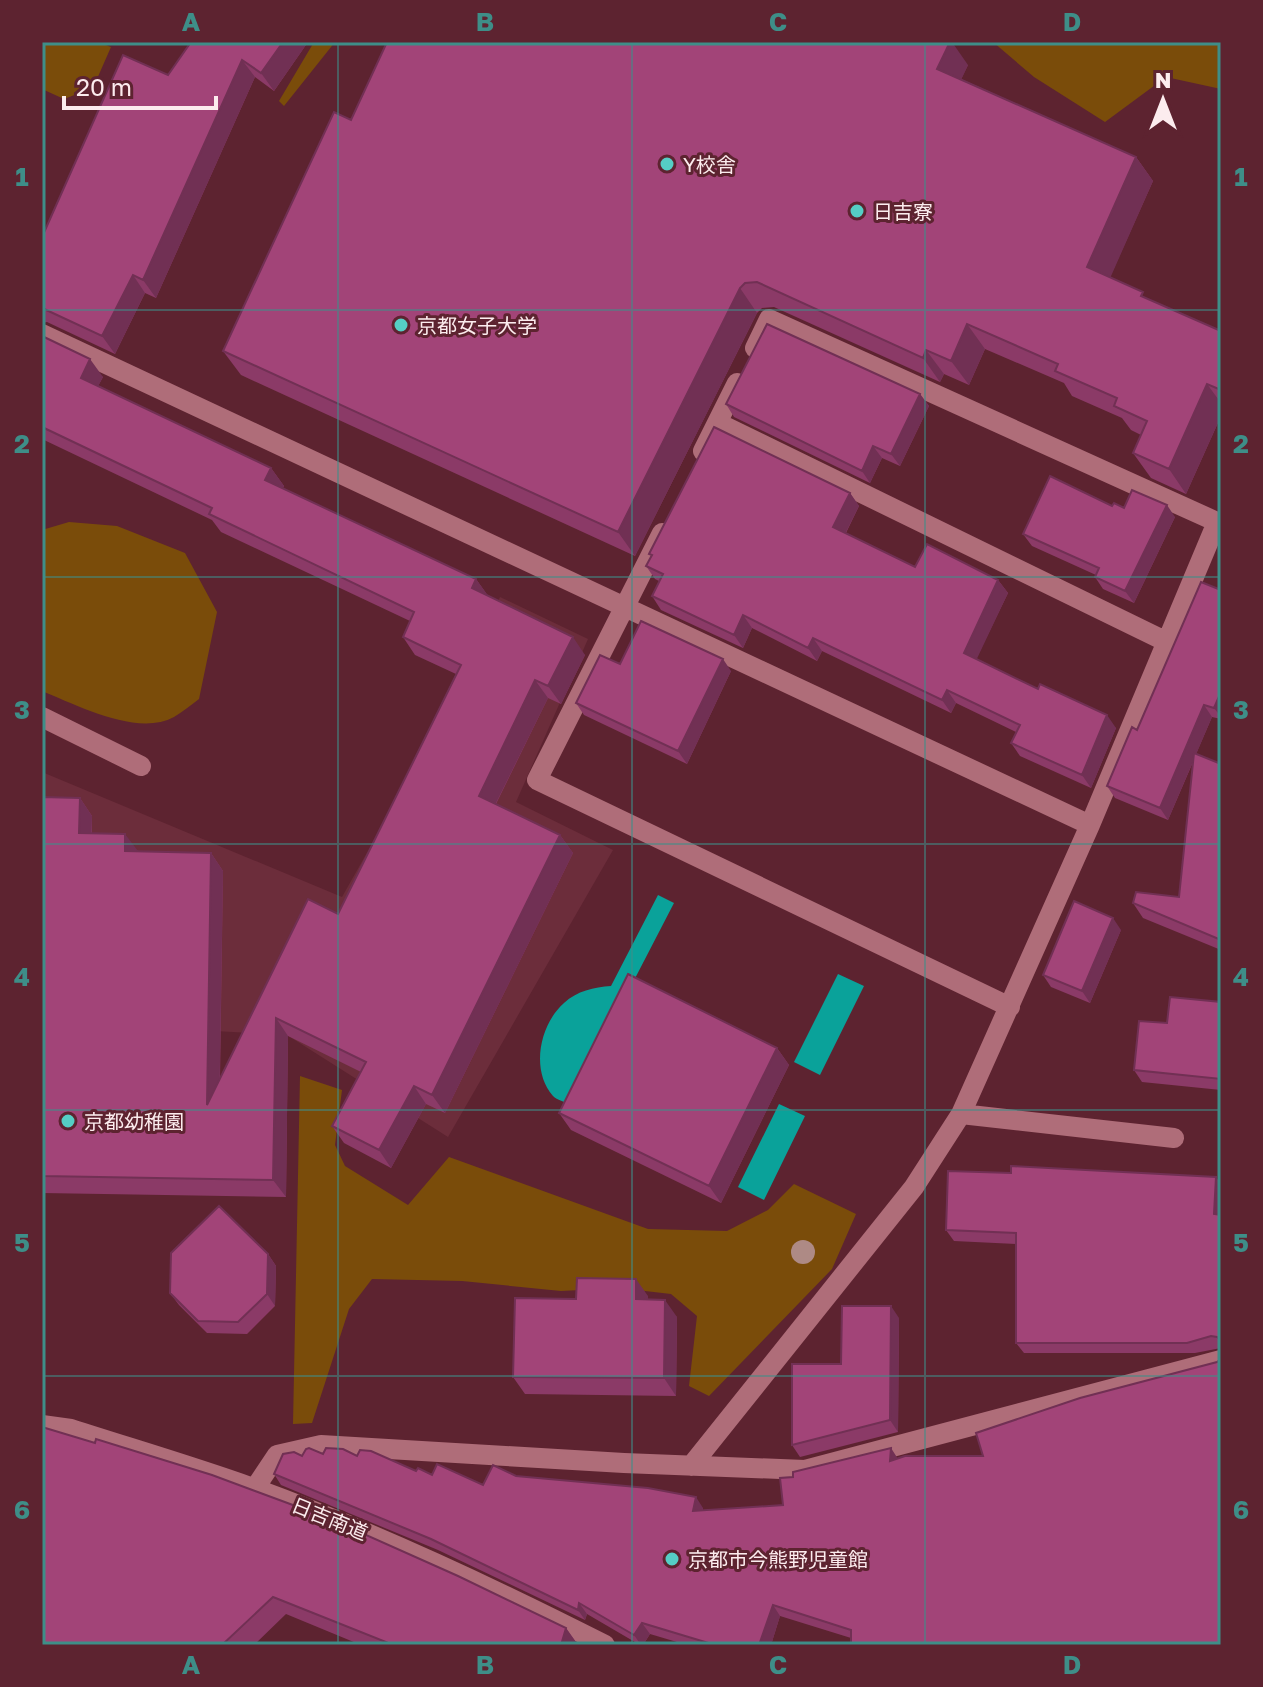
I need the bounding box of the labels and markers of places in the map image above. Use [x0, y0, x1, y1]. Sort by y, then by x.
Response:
place label: Y校舎 [683, 152, 736, 176]
marker: Y校舎 [658, 155, 676, 173]
place label: 日吉寮 [873, 199, 933, 223]
marker: 日吉寮 [848, 202, 866, 220]
place label: 京都女子大学 [417, 313, 537, 337]
marker: 京都女子大学 [392, 316, 410, 334]
place label: 京都幼稚園 [84, 1109, 184, 1133]
marker: 京都幼稚園 [59, 1112, 77, 1130]
place label: 京都市今熊野児童館 [688, 1547, 868, 1571]
marker: 京都市今熊野児童館 [663, 1550, 681, 1568]

